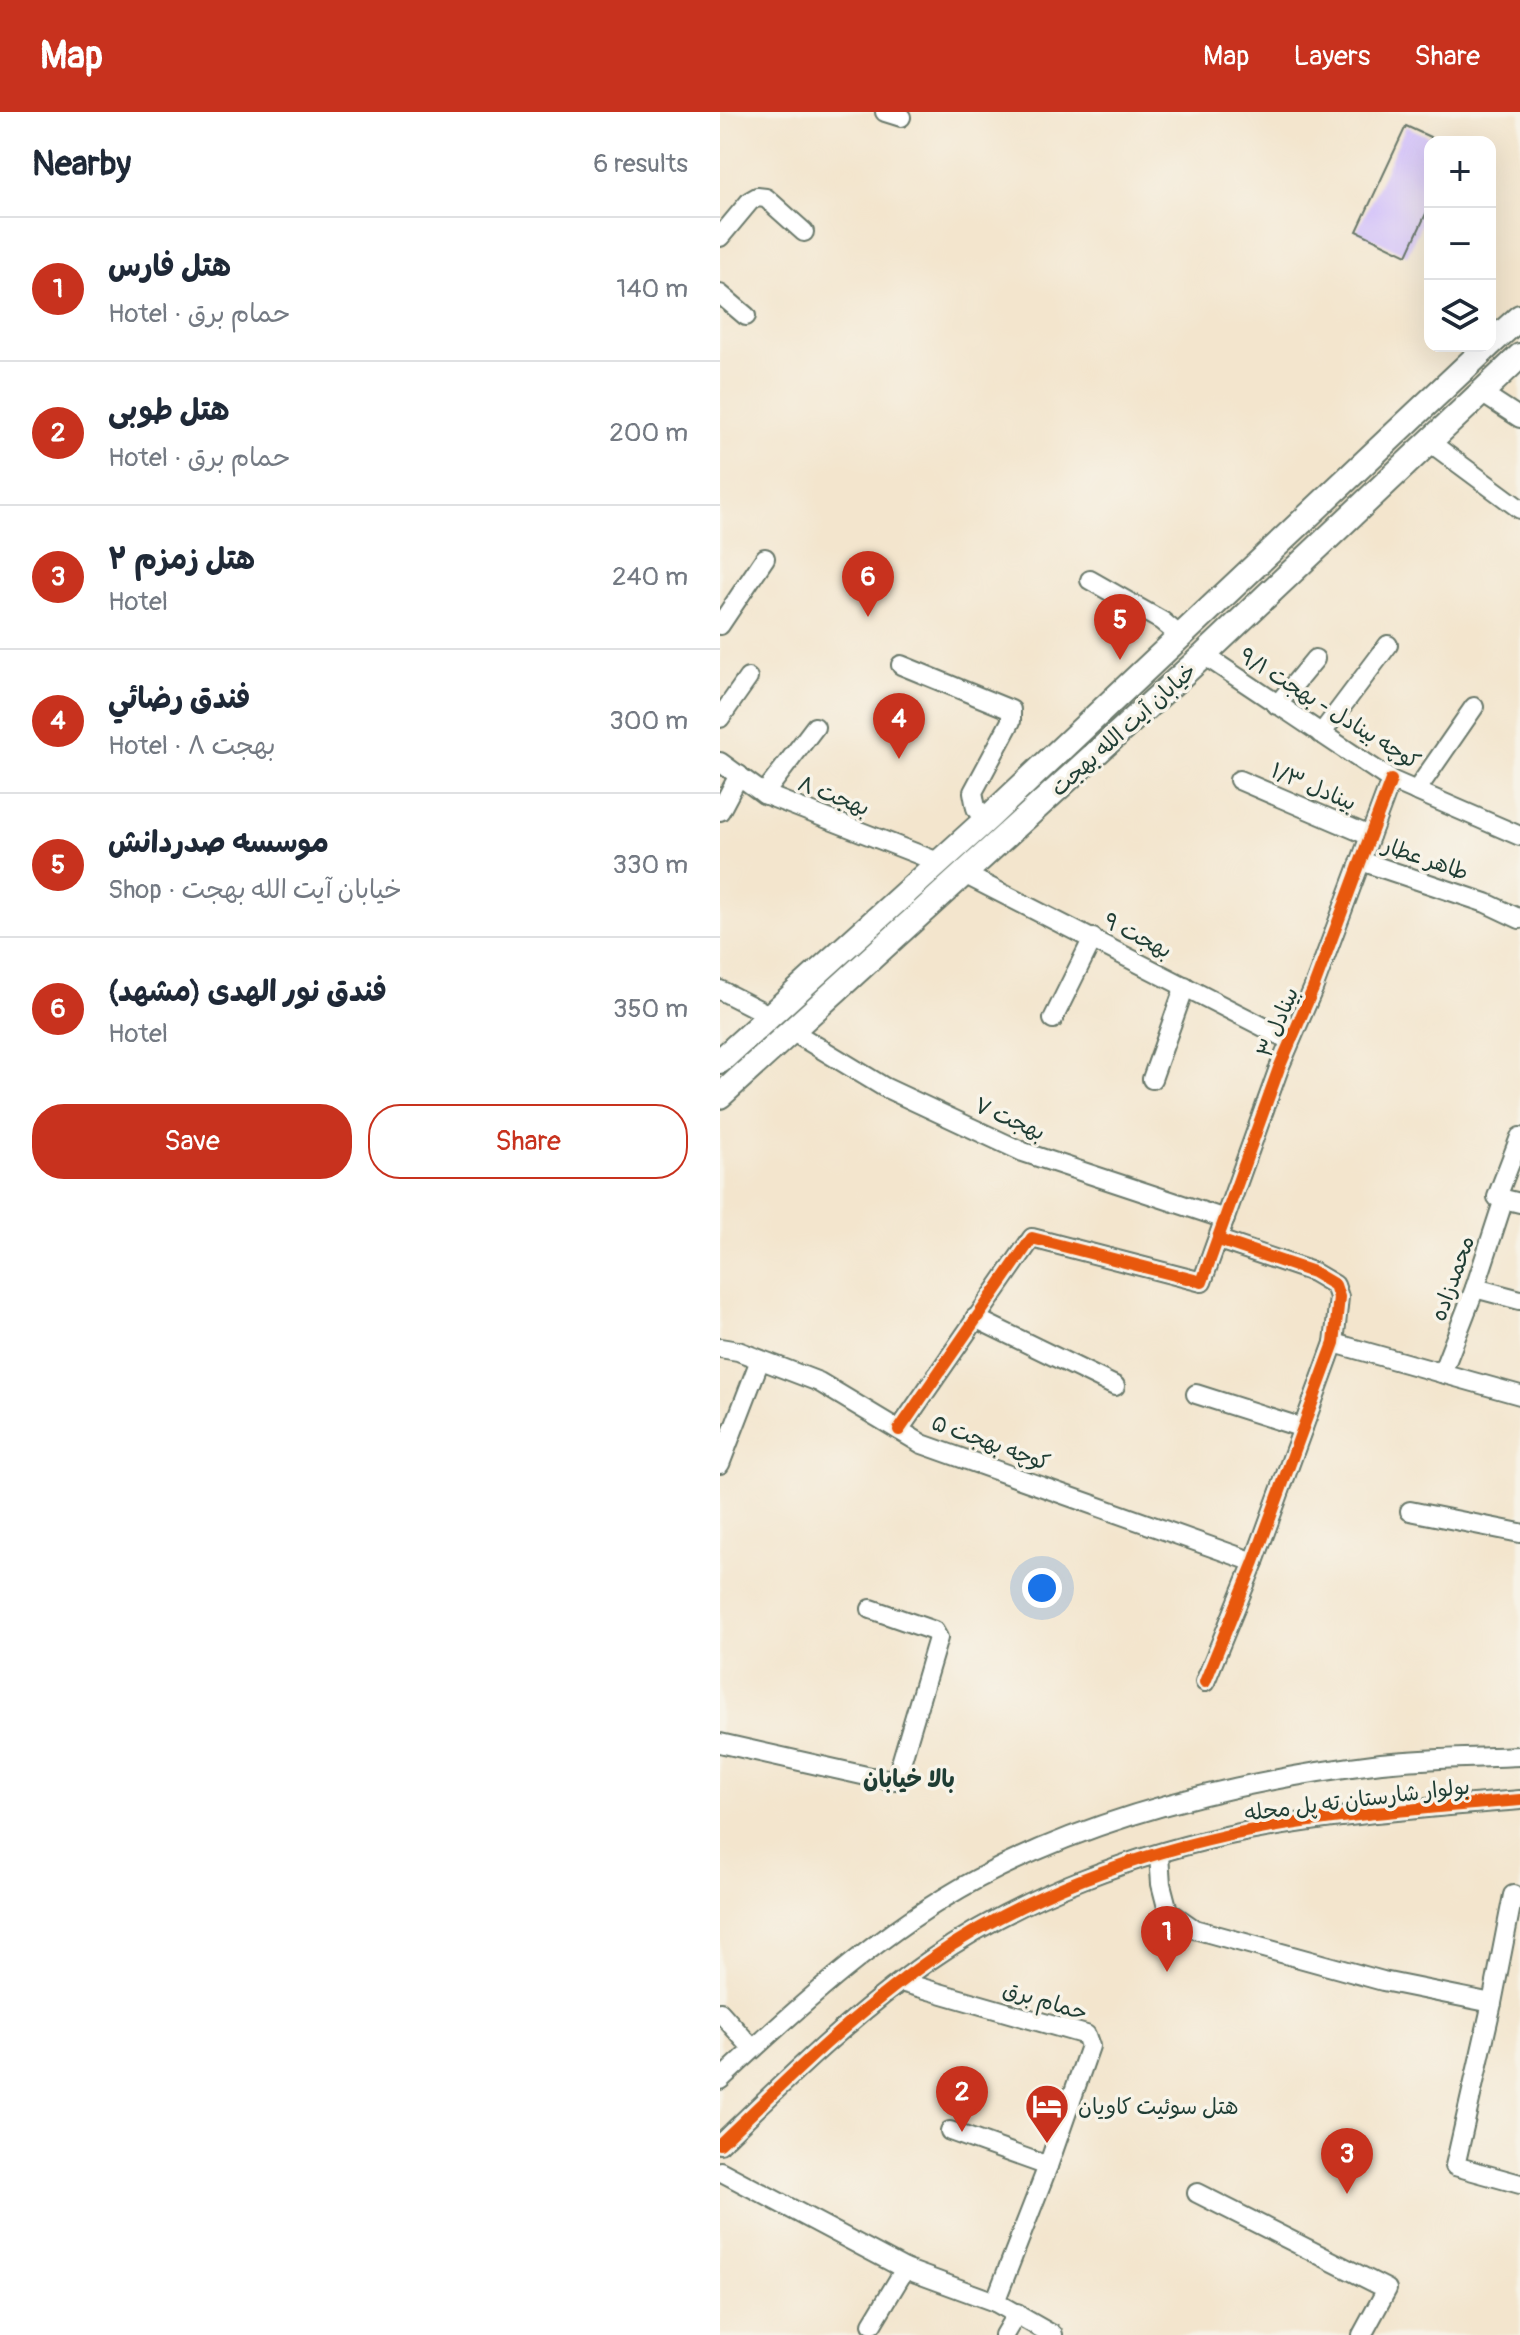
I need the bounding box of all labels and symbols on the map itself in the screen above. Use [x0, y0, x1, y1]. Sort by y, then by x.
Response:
pin: 6 [842, 551, 894, 617]
pin: 5 [1094, 594, 1146, 660]
street label: کوچه بینادل - بهجت ۹/۱ [1234, 642, 1425, 776]
street label: خیابان آیت الله بهجت [1045, 657, 1202, 803]
pin: 4 [873, 693, 925, 759]
street label: بینادل ۱/۳ [1267, 757, 1360, 817]
street label: بهجت ۸ [794, 770, 873, 822]
street label: طاهر عطار [1377, 831, 1472, 887]
street label: بهجت ۹ [1099, 907, 1176, 965]
street label: بینادل ۳ [1251, 983, 1305, 1062]
street label: بهجت ۷ [970, 1091, 1049, 1147]
street label: محمدزاده [1425, 1232, 1481, 1325]
street label: کوچه بهجت ۵ [928, 1409, 1054, 1477]
your location [1022, 1568, 1062, 1608]
district label: بالا خیابان [863, 1765, 955, 1794]
street label: بولوار شارستان ته پل محله [1243, 1772, 1471, 1828]
pin: 1 [1141, 1906, 1193, 1972]
street label: حمام برق [999, 1975, 1090, 2029]
pin: 2 [936, 2066, 988, 2132]
hotel icon: هتل سوئیت کاویان [1023, 2082, 1071, 2145]
place label: هتل سوئیت کاویان [1078, 2093, 1239, 2121]
pin: 3 [1321, 2128, 1373, 2194]

